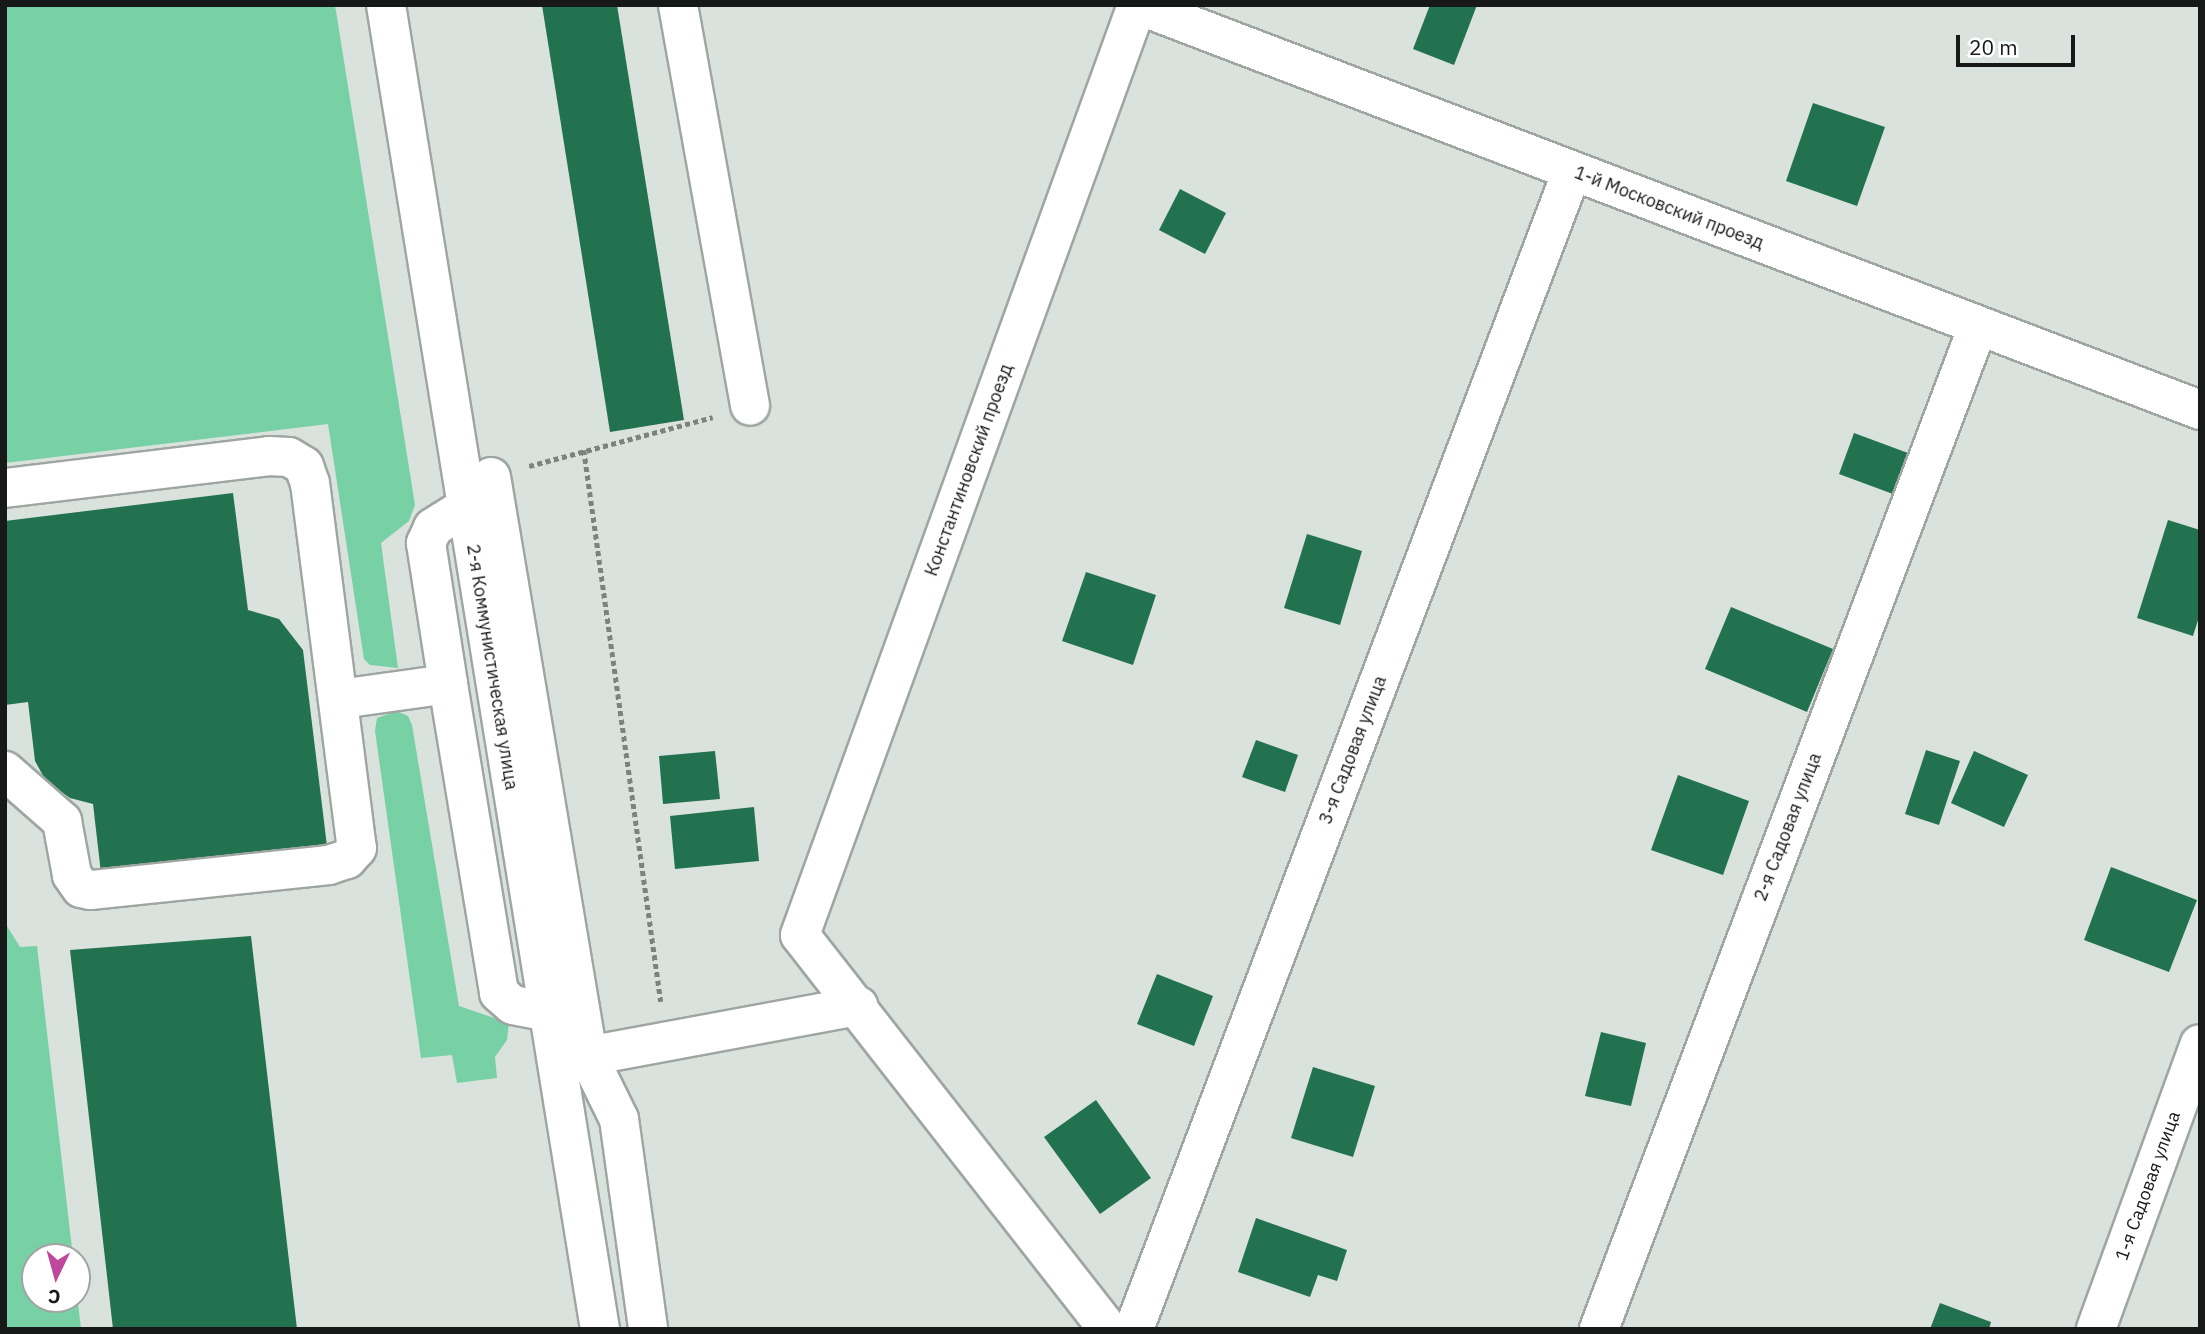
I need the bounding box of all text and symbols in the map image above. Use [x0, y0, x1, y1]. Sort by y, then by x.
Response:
scale bar [1960, 21, 2079, 65]
text: 20 m [1969, 33, 2018, 61]
street label: 1-й Московский проезд [1571, 162, 1767, 254]
street label: Константиновский проезд [920, 361, 1018, 579]
street label: 2-я Коммунистическая улица [462, 543, 522, 791]
street label: 3-я Садовая улица [1315, 673, 1391, 827]
street label: 2-я Садовая улица [1750, 750, 1826, 904]
street label: 1-я Садовая улица [2111, 1108, 2185, 1264]
north arrow [21, 1243, 91, 1313]
text: С [47, 1284, 62, 1309]

